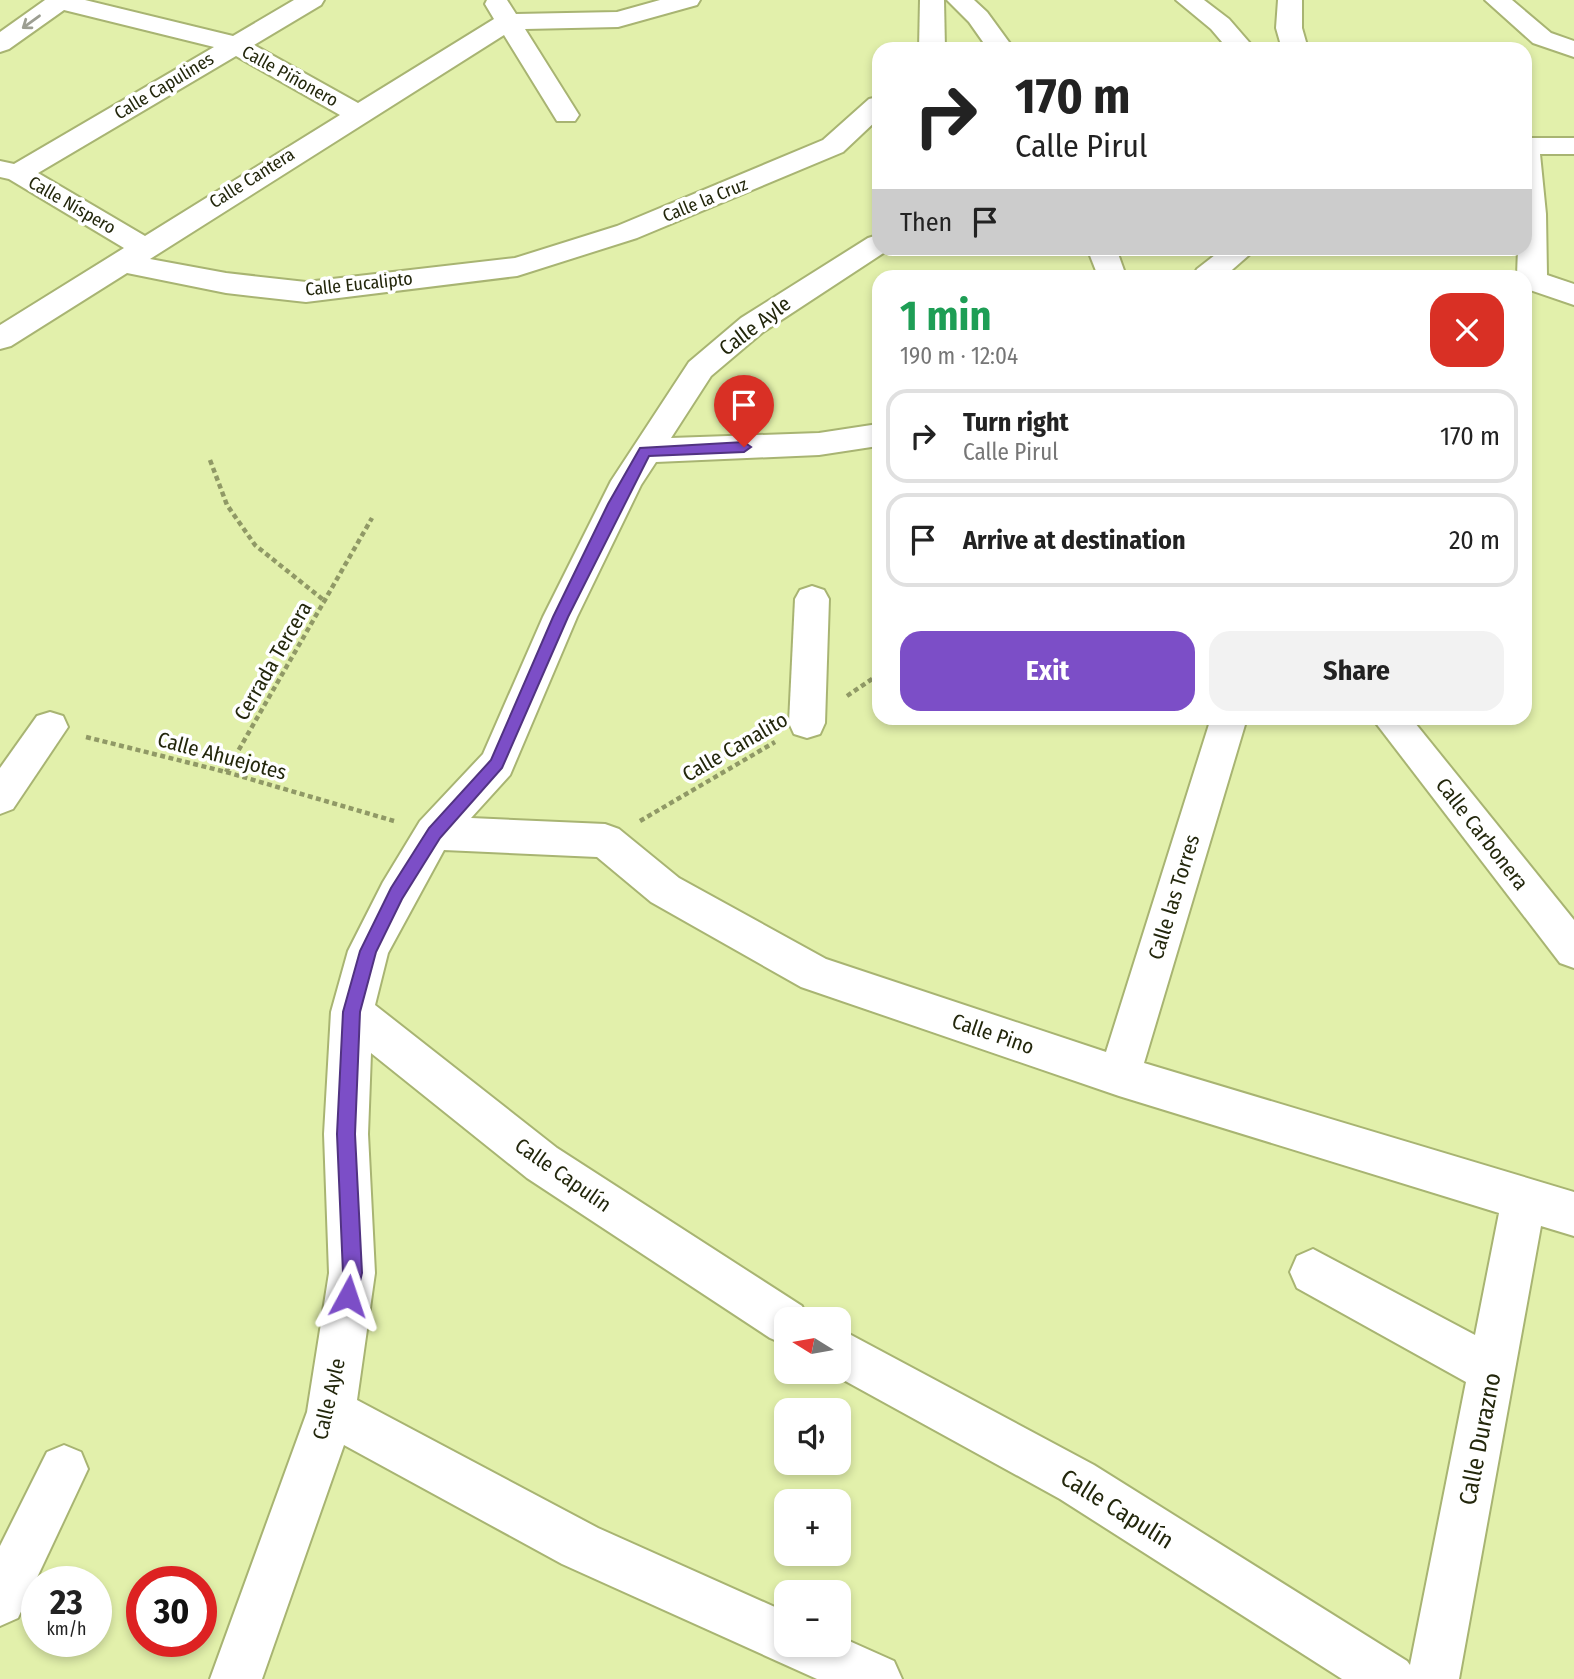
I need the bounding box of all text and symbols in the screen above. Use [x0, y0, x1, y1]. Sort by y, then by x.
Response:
one-way arrow [21, 14, 40, 29]
street label: Calle Piñonero [238, 41, 342, 111]
street label: Calle Capulines [110, 47, 218, 124]
text: 170 m [1015, 67, 1131, 126]
icon: right [900, 70, 991, 161]
text: Calle Pirul [1015, 127, 1148, 165]
street label: Calle Cantera [205, 143, 299, 213]
street label: Calle Níspero [24, 171, 120, 239]
street label: Calle la Cruz [659, 173, 751, 227]
icon: arrive [966, 203, 1004, 241]
text: Then [900, 207, 952, 238]
street label: Calle Eucalipto [304, 267, 414, 301]
street label: Calle Ayle [714, 291, 796, 361]
text: 1 min [900, 291, 991, 341]
button: close [1430, 293, 1504, 367]
text: 190 m · 12:04 [900, 342, 1018, 370]
pin [714, 375, 774, 447]
icon: arrive [725, 386, 763, 424]
text: Turn right [963, 407, 1069, 438]
icon: right [904, 417, 942, 455]
text: 170 m [1440, 421, 1500, 452]
text: Calle Pirul [963, 438, 1058, 466]
icon: arrive [904, 521, 942, 559]
text: Arrive at destination [963, 525, 1186, 556]
text: 20 m [1449, 525, 1500, 556]
street label: Cerrada Tercera [228, 597, 318, 725]
button: Exit [900, 631, 1195, 711]
button: Share [1209, 631, 1504, 711]
street label: Calle Canalito [678, 706, 792, 788]
street label: Calle Ahuejotes [155, 726, 289, 786]
street label: Calle Carbonera [1430, 773, 1534, 895]
street label: Calle las Torres [1143, 831, 1205, 963]
street label: Calle Pino [948, 1008, 1038, 1060]
street label: Calle Capulín [510, 1132, 616, 1218]
position arrow [311, 1259, 385, 1333]
north arrow [774, 1307, 850, 1384]
map controls [774, 1307, 851, 1657]
street label: Calle Ayle [307, 1356, 351, 1442]
street label: Calle Durazno [1453, 1370, 1507, 1508]
button: sound [774, 1398, 851, 1475]
street label: Calle Capulín [1055, 1463, 1179, 1555]
button: + [774, 1489, 851, 1566]
speed limit sign: 30 [126, 1566, 217, 1657]
button: − [774, 1580, 851, 1657]
text: 23 [50, 1581, 83, 1623]
text: km/h [46, 1618, 87, 1640]

